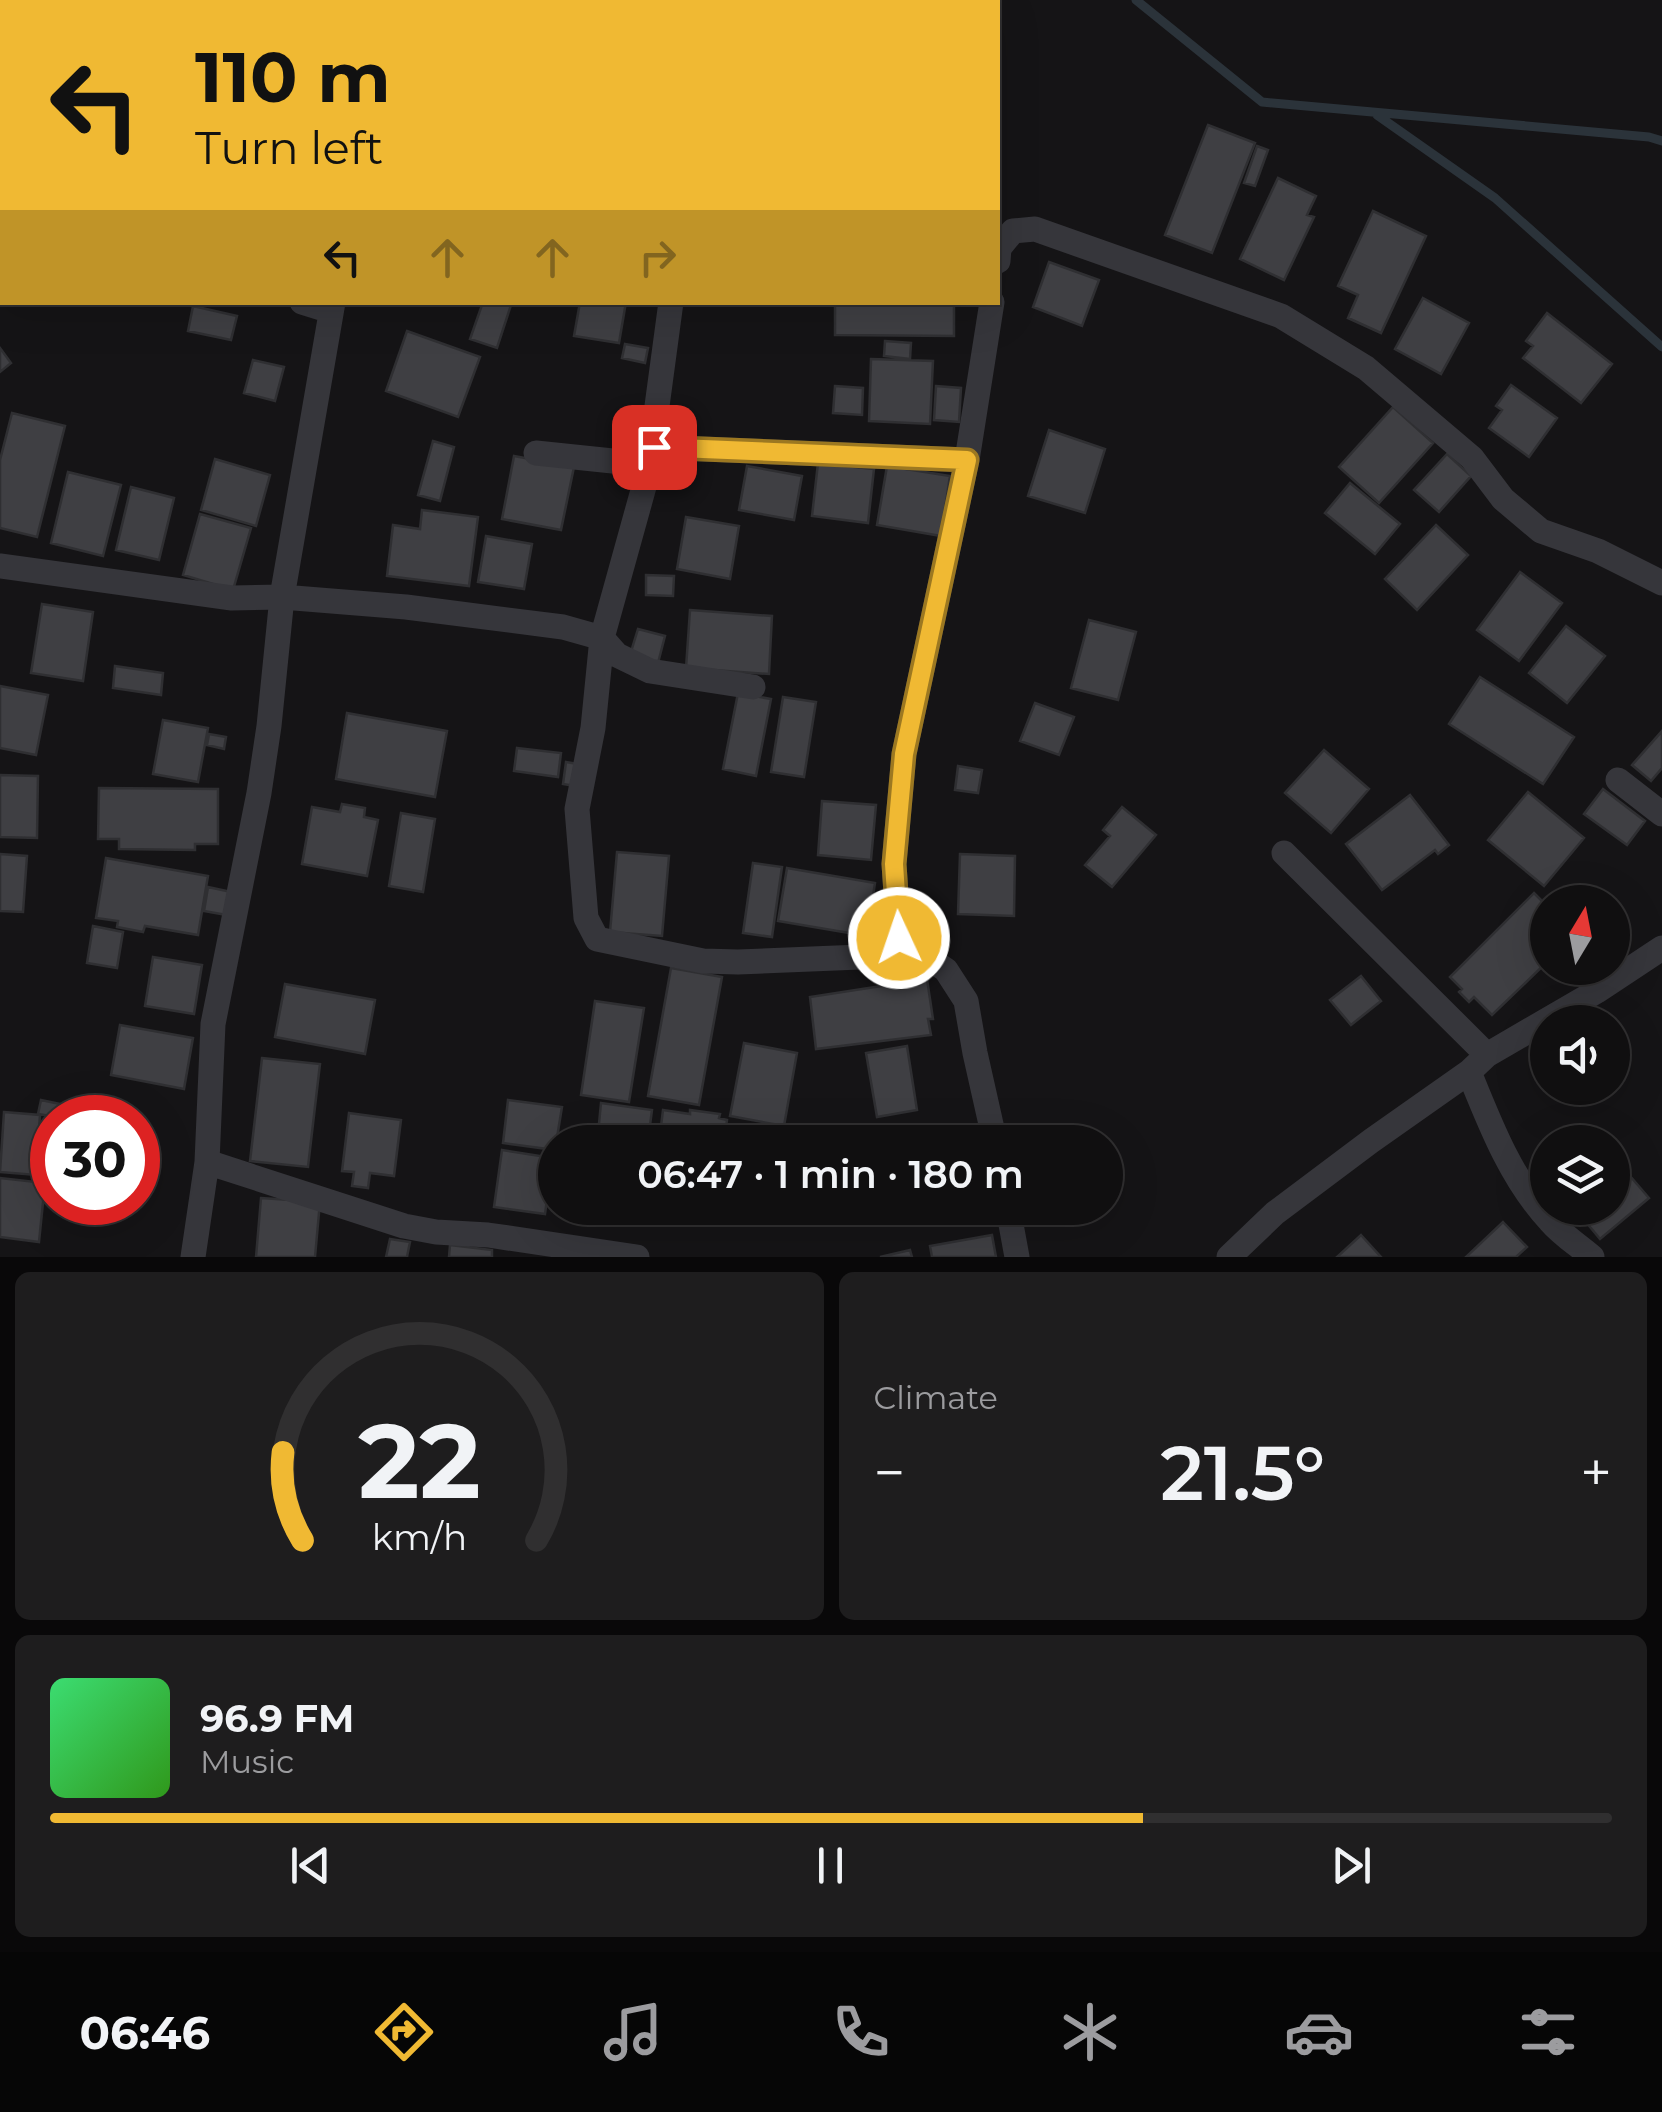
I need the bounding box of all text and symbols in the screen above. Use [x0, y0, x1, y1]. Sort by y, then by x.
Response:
text: 110 m [195, 34, 391, 120]
icon: left [30, 40, 160, 170]
text: Turn left [195, 120, 383, 175]
icon: left [315, 230, 370, 285]
icon: ahead [420, 230, 475, 285]
icon: ahead [525, 230, 580, 285]
icon: right [630, 230, 685, 285]
pin [612, 405, 697, 490]
icon: arrive [627, 420, 682, 475]
north arrow [1530, 885, 1630, 985]
map controls [1530, 885, 1630, 1225]
position arrow [847, 886, 951, 990]
button: sound [1530, 1005, 1630, 1105]
speed limit sign: 30 [30, 1095, 160, 1225]
button: layers [1530, 1125, 1630, 1225]
text: 06:47 · 1 min · 180 m [637, 1151, 1024, 1198]
text: Climate [874, 1378, 998, 1417]
text: 22 [358, 1397, 481, 1524]
text: 21.5° [1160, 1427, 1325, 1519]
text: − [874, 1439, 905, 1506]
text: + [1580, 1439, 1612, 1506]
text: km/h [372, 1515, 467, 1559]
text: 96.9 FM [200, 1695, 354, 1742]
text: Music [200, 1742, 294, 1781]
icon: previous [283, 1838, 338, 1893]
icon: pause [803, 1838, 858, 1893]
icon: next [1324, 1838, 1379, 1893]
icon: directions [369, 1997, 439, 2067]
icon: music [598, 1997, 668, 2067]
icon: phone [826, 1997, 896, 2067]
icon: climate [1055, 1997, 1125, 2067]
icon: car [1284, 1997, 1354, 2067]
icon: filters [1513, 1997, 1583, 2067]
text: 06:46 [79, 2005, 210, 2060]

